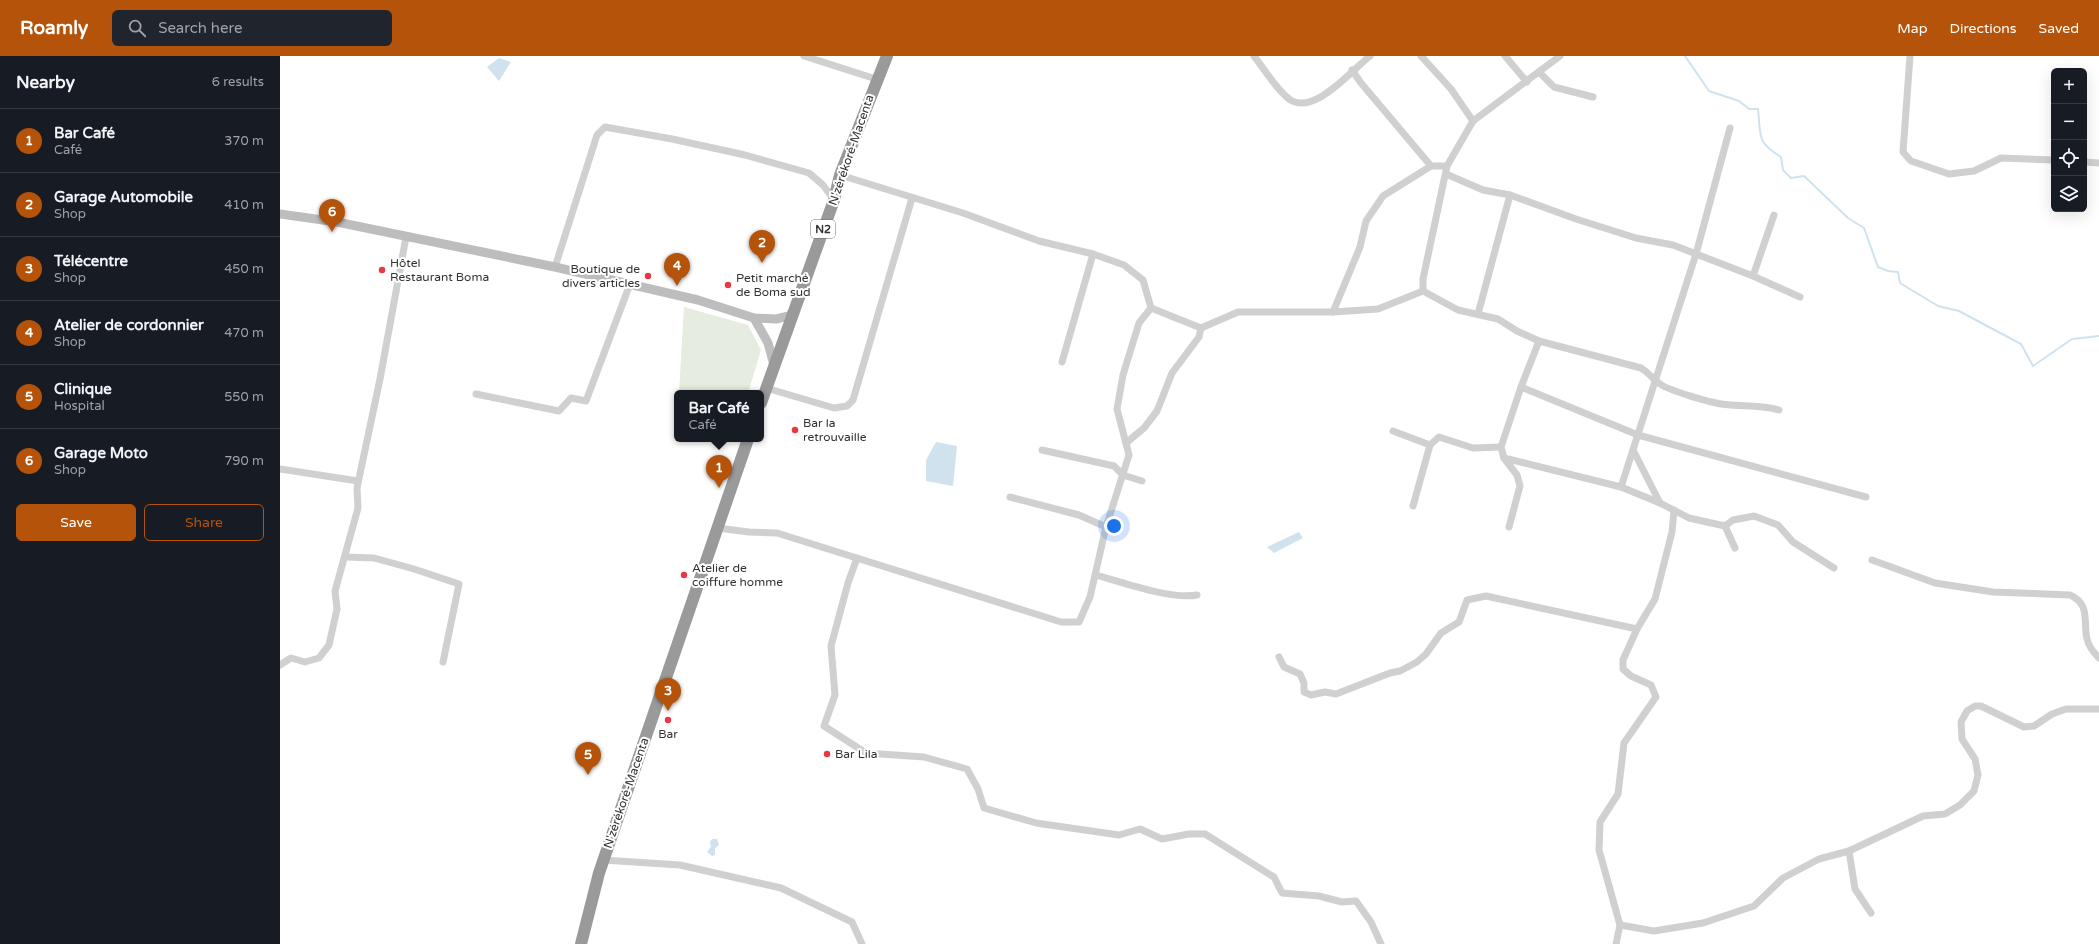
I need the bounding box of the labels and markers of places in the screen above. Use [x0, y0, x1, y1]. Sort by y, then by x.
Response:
pin: 6 [319, 199, 345, 232]
pin: 2 [749, 230, 775, 263]
pin: 4 [664, 253, 690, 286]
place label: Hôtel Restaurant Boma [390, 256, 489, 284]
place label: Boutique de divers articles [562, 262, 640, 290]
marker: Hôtel Restaurant Boma [377, 265, 387, 275]
marker: Boutique de divers articles [643, 271, 653, 281]
place label: Petit marché de Boma sud [736, 271, 811, 299]
marker: Petit marché de Boma sud [723, 280, 733, 290]
place label: Bar la retrouvaille [803, 416, 867, 444]
marker: Bar la retrouvaille [790, 425, 800, 435]
pin: 1 [706, 455, 732, 488]
place label: Atelier de coiffure homme [692, 561, 783, 589]
marker: Atelier de coiffure homme [679, 570, 689, 580]
pin: 3 [655, 678, 681, 711]
marker: Bar [663, 715, 673, 725]
place label: Bar [658, 727, 678, 741]
pin: 5 [575, 742, 601, 775]
place label: Bar Lila [835, 747, 877, 761]
marker: Bar Lila [822, 749, 832, 759]

